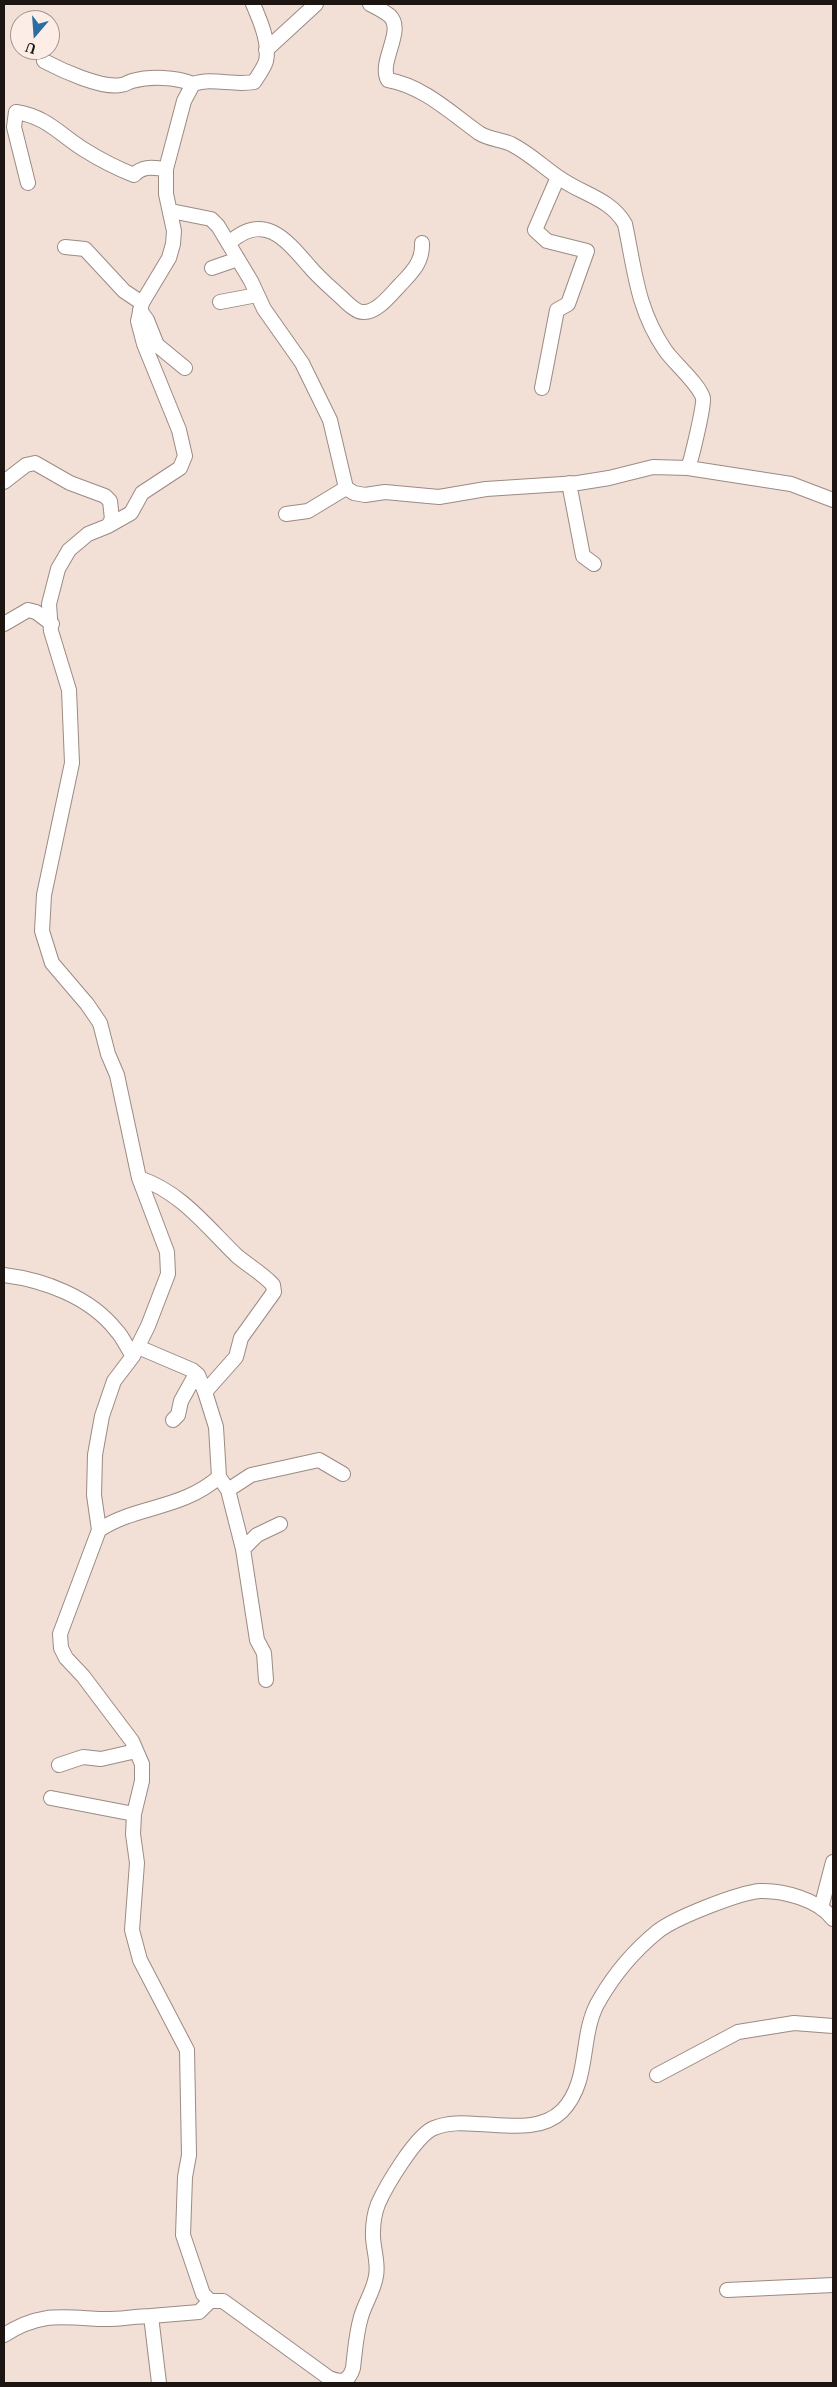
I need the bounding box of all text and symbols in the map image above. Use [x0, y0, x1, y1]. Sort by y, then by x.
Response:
north arrow [10, 10, 60, 60]
text: U [23, 38, 38, 59]

